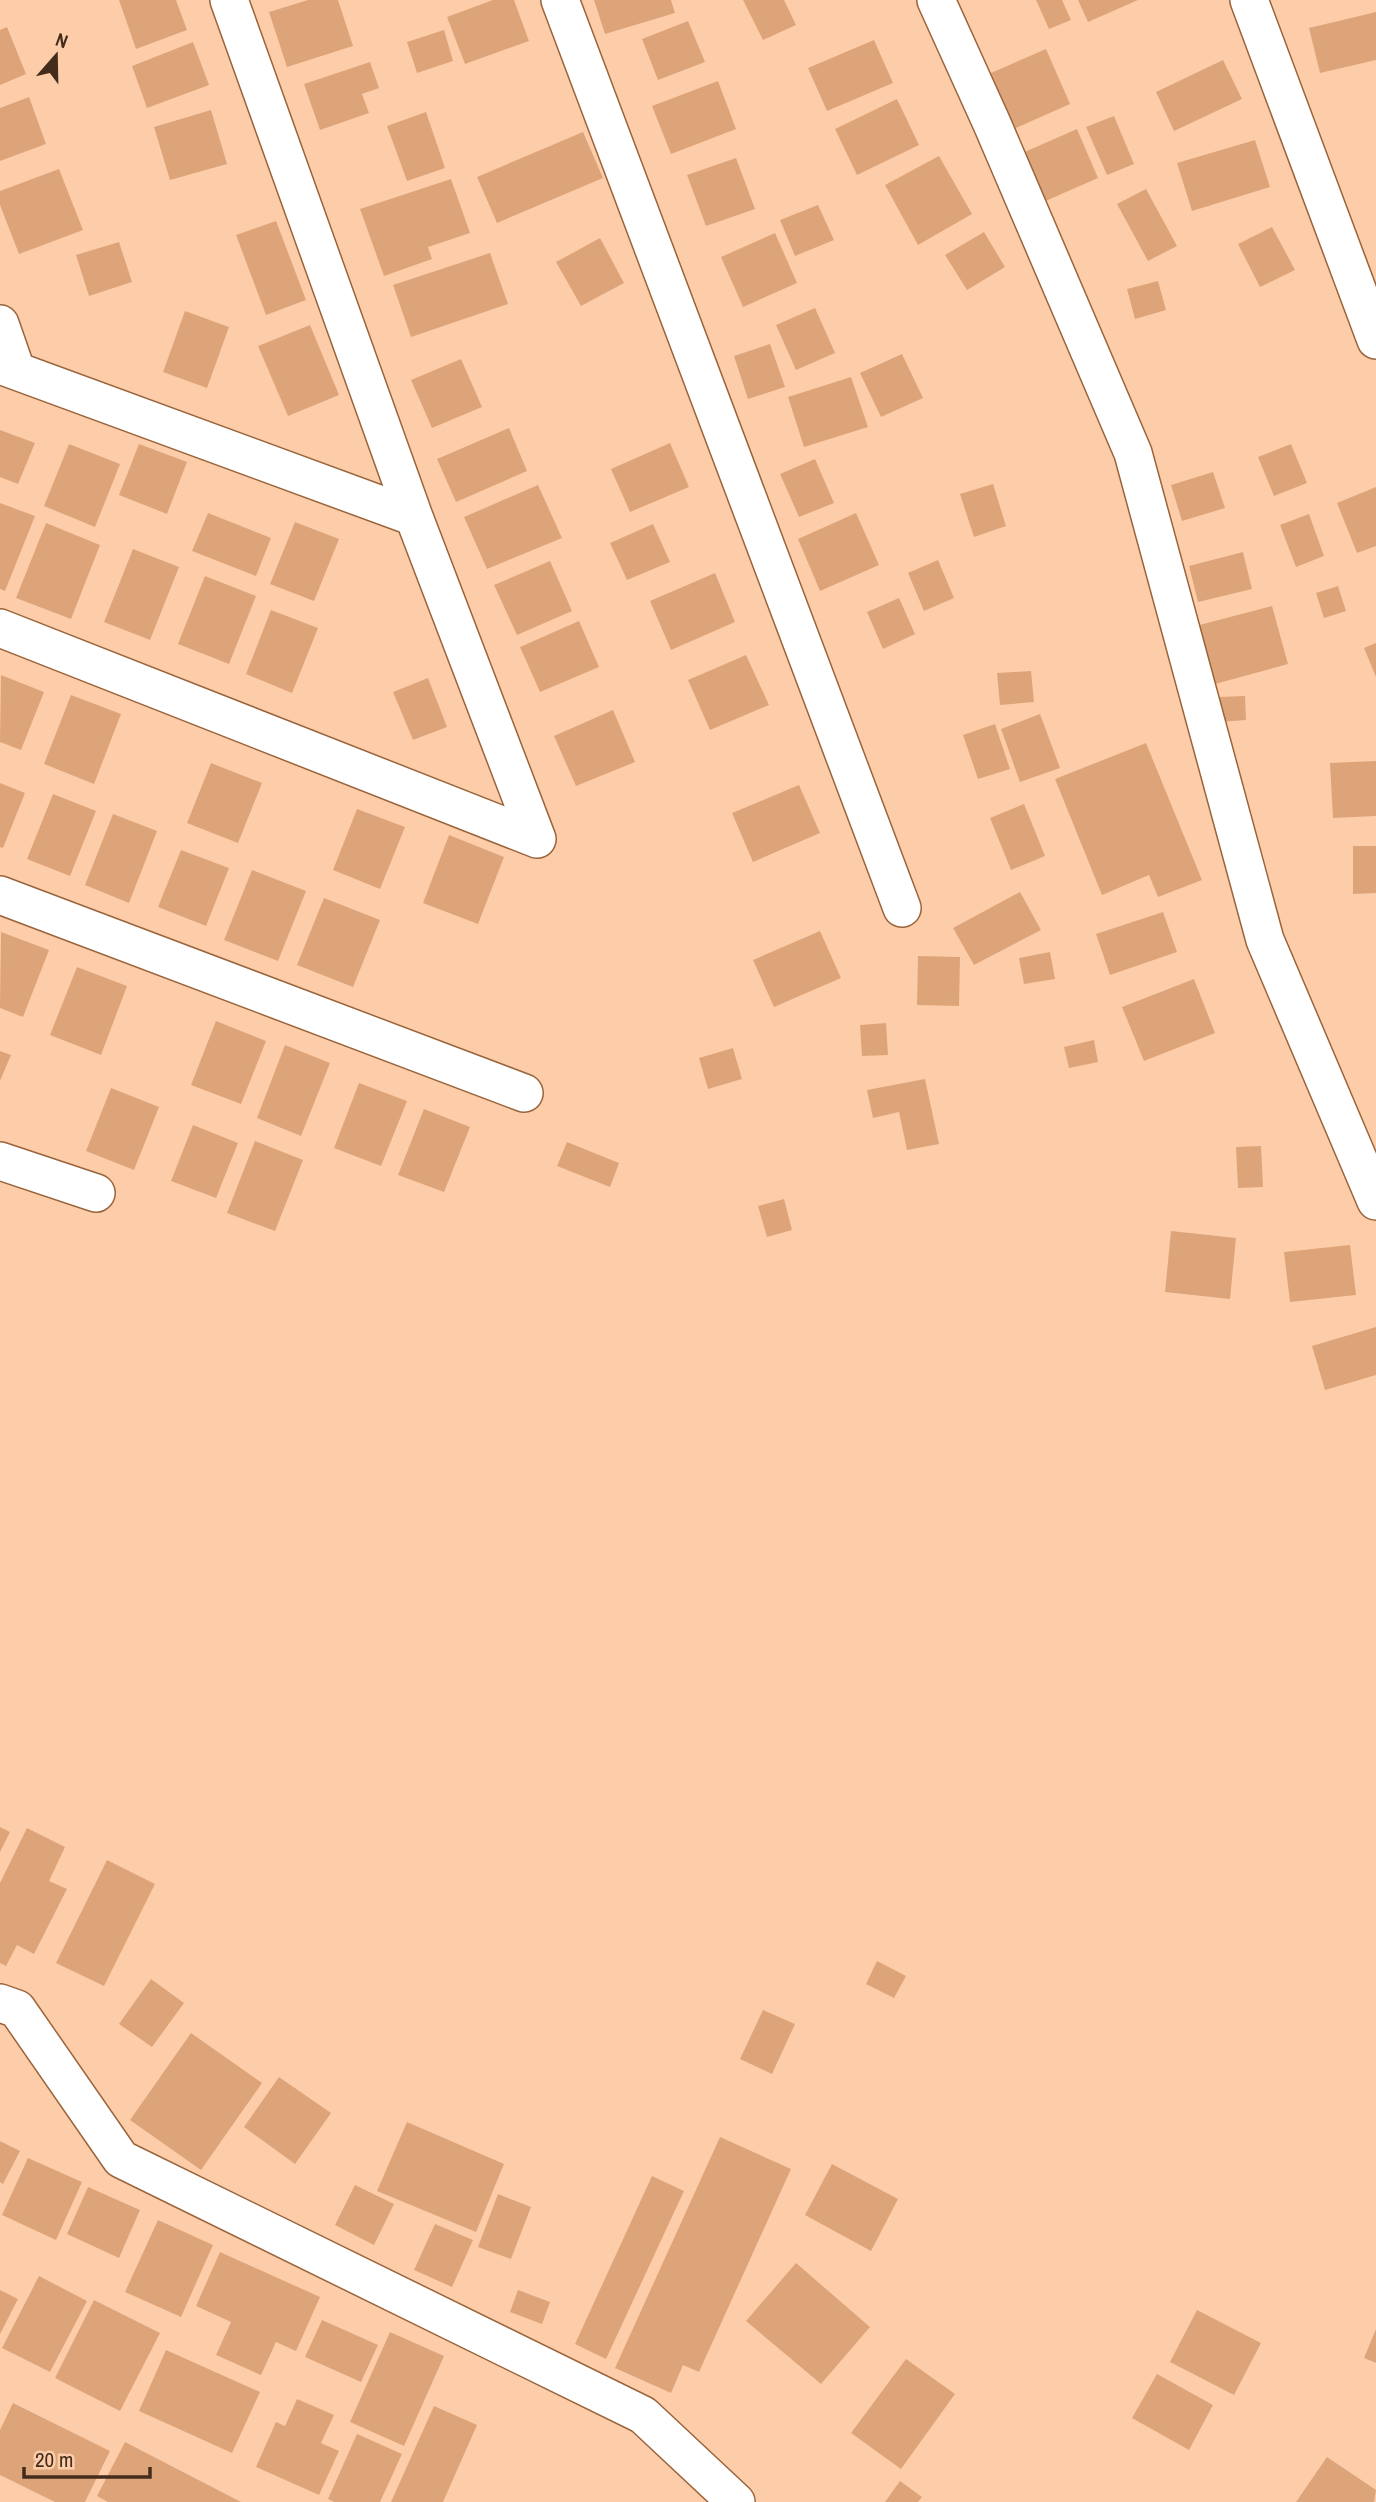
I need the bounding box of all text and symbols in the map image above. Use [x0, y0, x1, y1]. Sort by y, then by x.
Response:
north arrow [21, 21, 91, 91]
text: N [52, 26, 72, 54]
scale bar [24, 2436, 150, 2480]
text: 20 m [35, 2445, 73, 2474]

